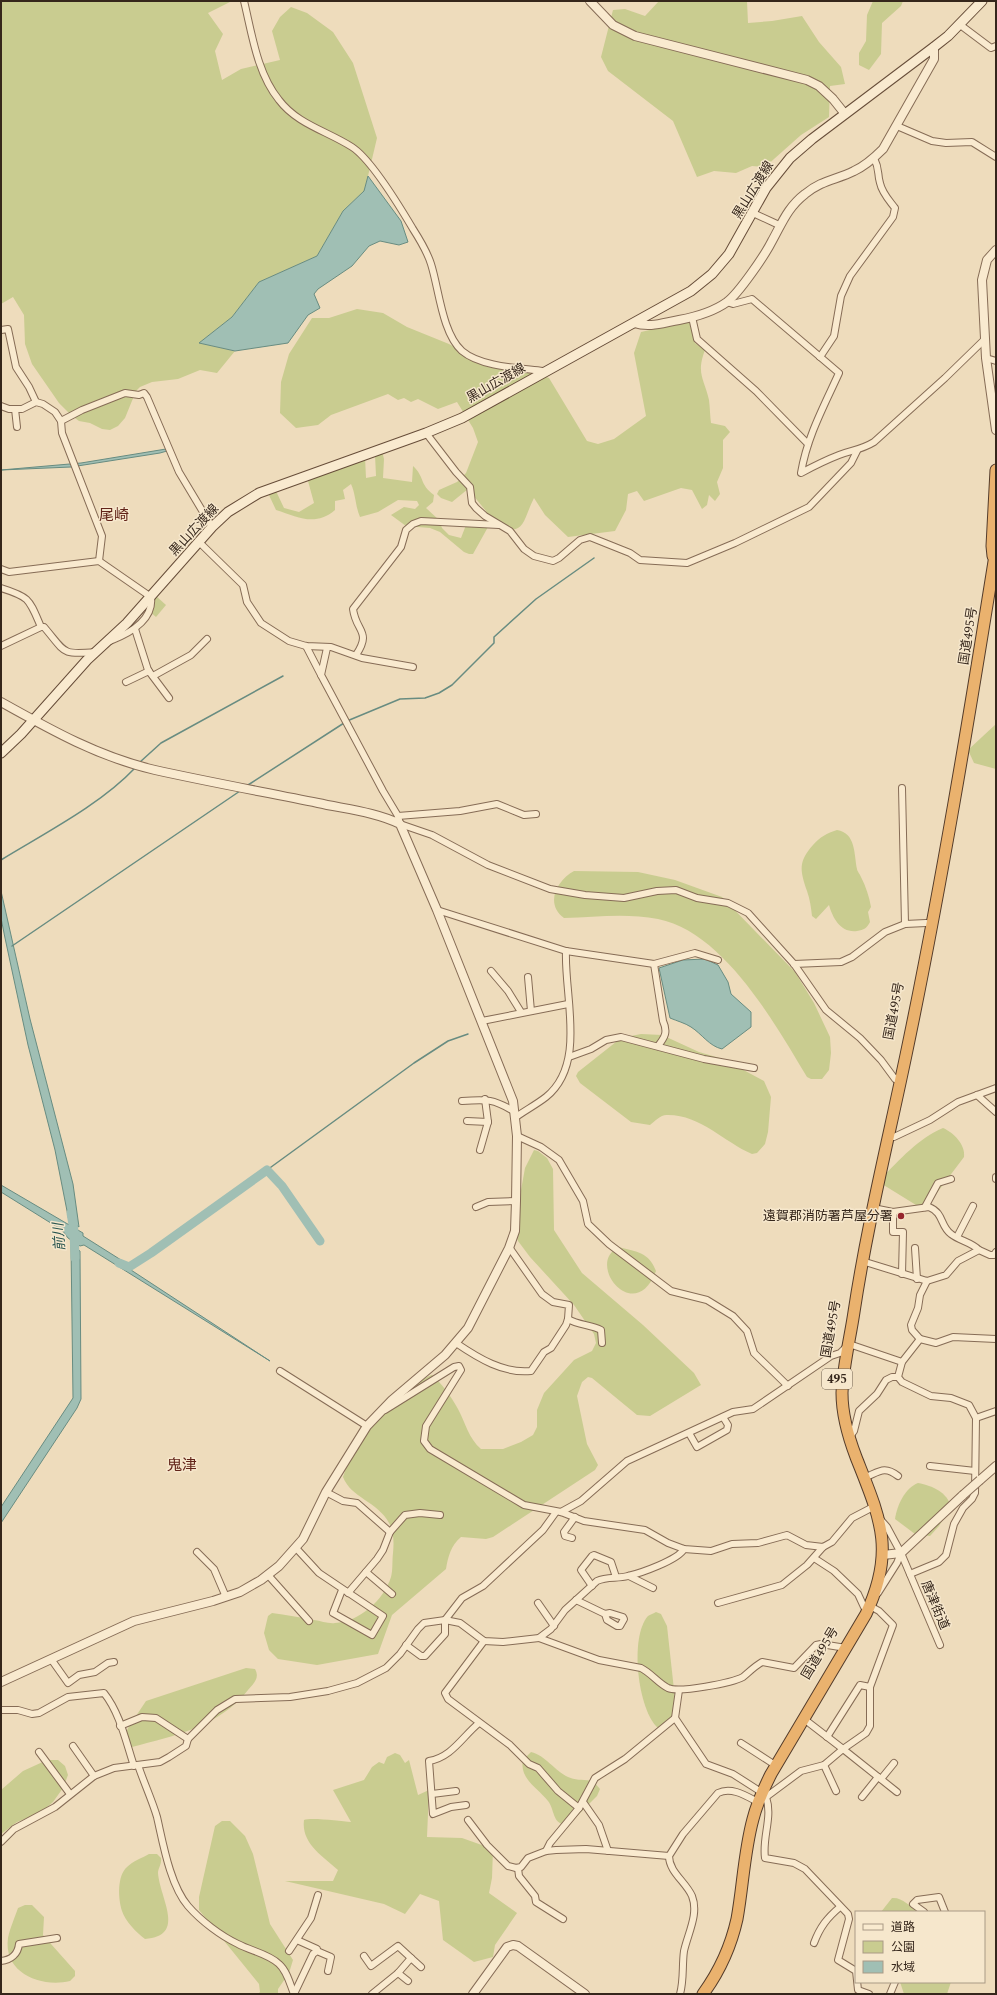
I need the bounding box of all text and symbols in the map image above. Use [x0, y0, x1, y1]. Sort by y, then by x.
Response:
street label: 黒山広渡線 [727, 157, 779, 223]
street label: 黒山広渡線 [463, 358, 529, 408]
street label: 黒山広渡線 [165, 499, 223, 561]
district label: 尾崎 [99, 504, 129, 527]
street label: 国道495号 [954, 606, 982, 666]
street label: 国道495号 [879, 980, 909, 1042]
place label: 遠賀郡消防署芦屋分署 [763, 1206, 893, 1226]
marker: 遠賀郡消防署芦屋分署 [896, 1211, 906, 1221]
water label: 前川 [47, 1220, 70, 1252]
street label: 国道495号 [816, 1298, 846, 1360]
road number: 495 [822, 1369, 852, 1389]
district label: 鬼津 [167, 1454, 197, 1477]
street label: 唐津街道 [916, 1577, 954, 1633]
street label: 国道495号 [796, 1623, 844, 1683]
legend [855, 1911, 985, 1983]
text: 道路 [891, 1918, 915, 1937]
text: 公園 [891, 1938, 915, 1957]
text: 水域 [891, 1958, 915, 1977]

